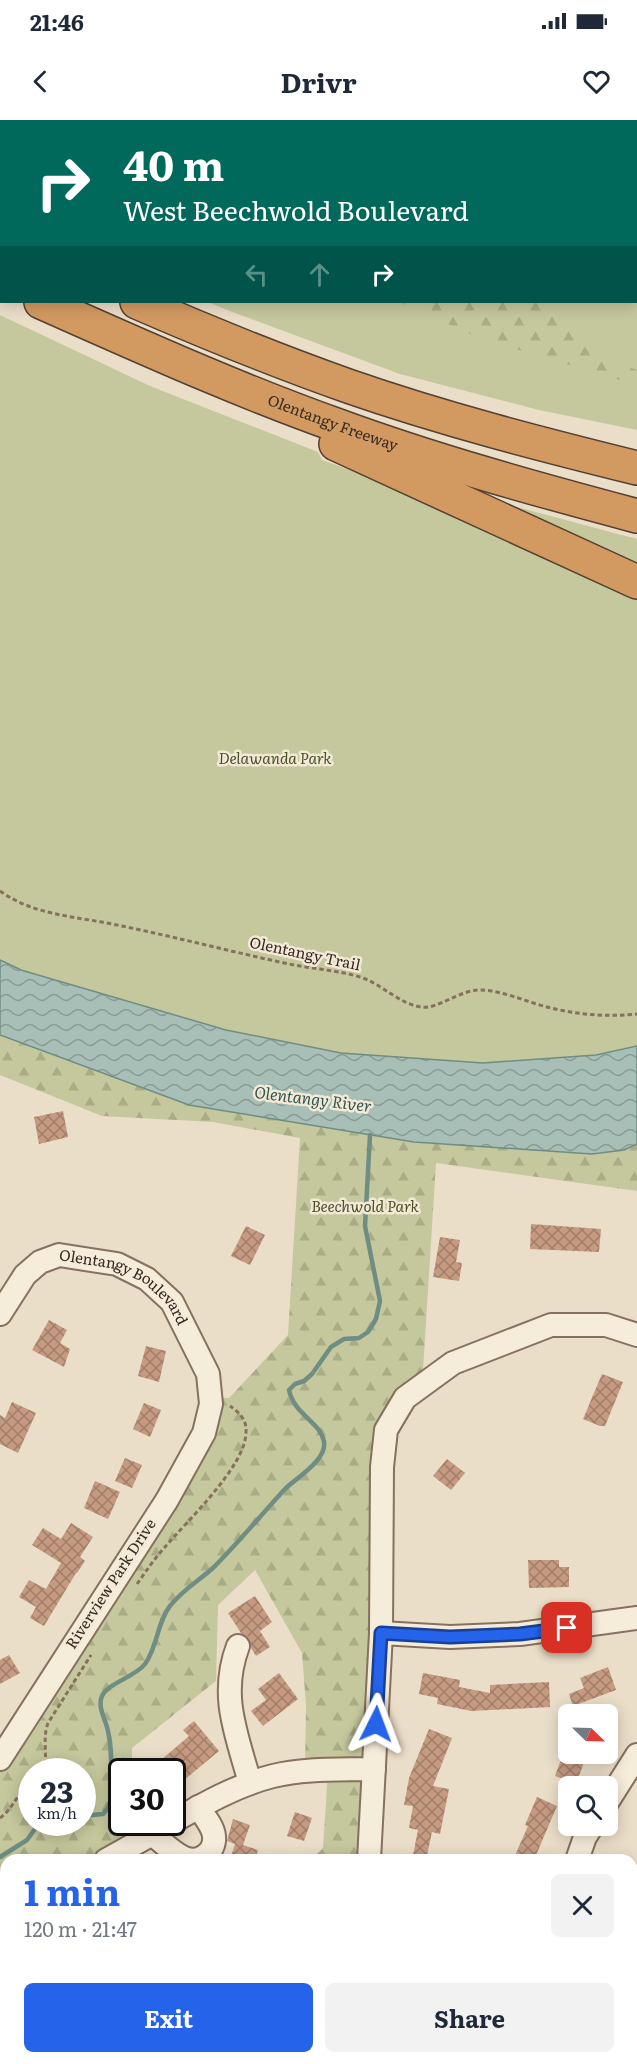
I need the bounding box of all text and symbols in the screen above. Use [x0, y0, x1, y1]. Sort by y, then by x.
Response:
text: 21:46 [30, 5, 84, 38]
text: Drivr [280, 61, 357, 101]
icon: back [24, 65, 57, 98]
icon: heart [580, 65, 613, 98]
text: 40 m [123, 132, 224, 194]
icon: right [24, 144, 102, 222]
text: West Beechwold Boulevard [123, 189, 469, 229]
icon: left [240, 258, 273, 291]
icon: ahead [303, 258, 336, 291]
icon: right [366, 258, 399, 291]
street label: Olentangy Freeway [265, 387, 402, 456]
park label: Delawanda Park [218, 746, 332, 769]
street label: Olentangy Trail [248, 930, 363, 976]
water label: Olentangy River [253, 1079, 373, 1117]
park label: Beechwold Park [311, 1194, 420, 1217]
street label: Olentangy Boulevard [58, 1242, 195, 1328]
street label: Riverview Park Drive [59, 1513, 161, 1653]
pin [541, 1602, 592, 1653]
icon: arrive [550, 1611, 583, 1644]
position arrow [344, 1692, 408, 1756]
north arrow [558, 1704, 618, 1764]
map controls [558, 1704, 618, 1836]
speed limit sign: 30 [108, 1758, 186, 1836]
text: 23 [41, 1768, 73, 1812]
button: search [558, 1776, 618, 1836]
text: km/h [37, 1801, 77, 1824]
text: 1 min [24, 1864, 120, 1917]
button: close [551, 1874, 614, 1937]
text: 120 m · 21:47 [24, 1913, 137, 1943]
button: Exit [24, 1983, 313, 2052]
button: Share [325, 1983, 614, 2052]

